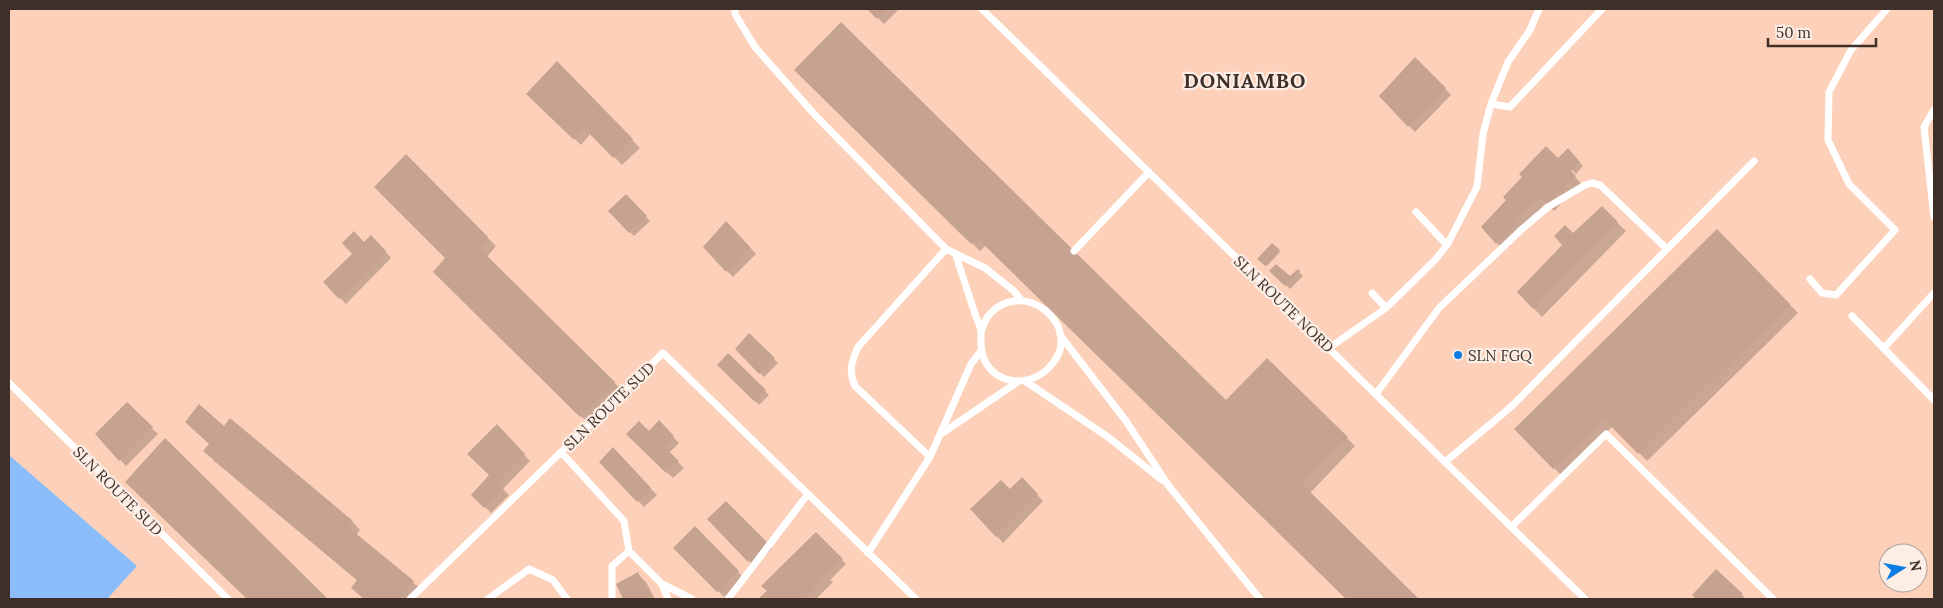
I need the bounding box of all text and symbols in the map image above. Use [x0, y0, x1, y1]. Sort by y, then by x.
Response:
scale bar [1768, 15, 1876, 47]
text: 50 m [1776, 23, 1811, 42]
district label: DONIAMBO [1184, 68, 1306, 93]
street label: SLN ROUTE NORD [1230, 251, 1338, 357]
place label: SLN FGQ [1468, 346, 1532, 365]
marker: SLN FGQ [1452, 349, 1464, 361]
street label: SLN ROUTE SUD [560, 358, 658, 454]
street label: SLN ROUTE SUD [69, 442, 167, 540]
north arrow [1878, 543, 1928, 593]
text: N [1906, 558, 1926, 573]

